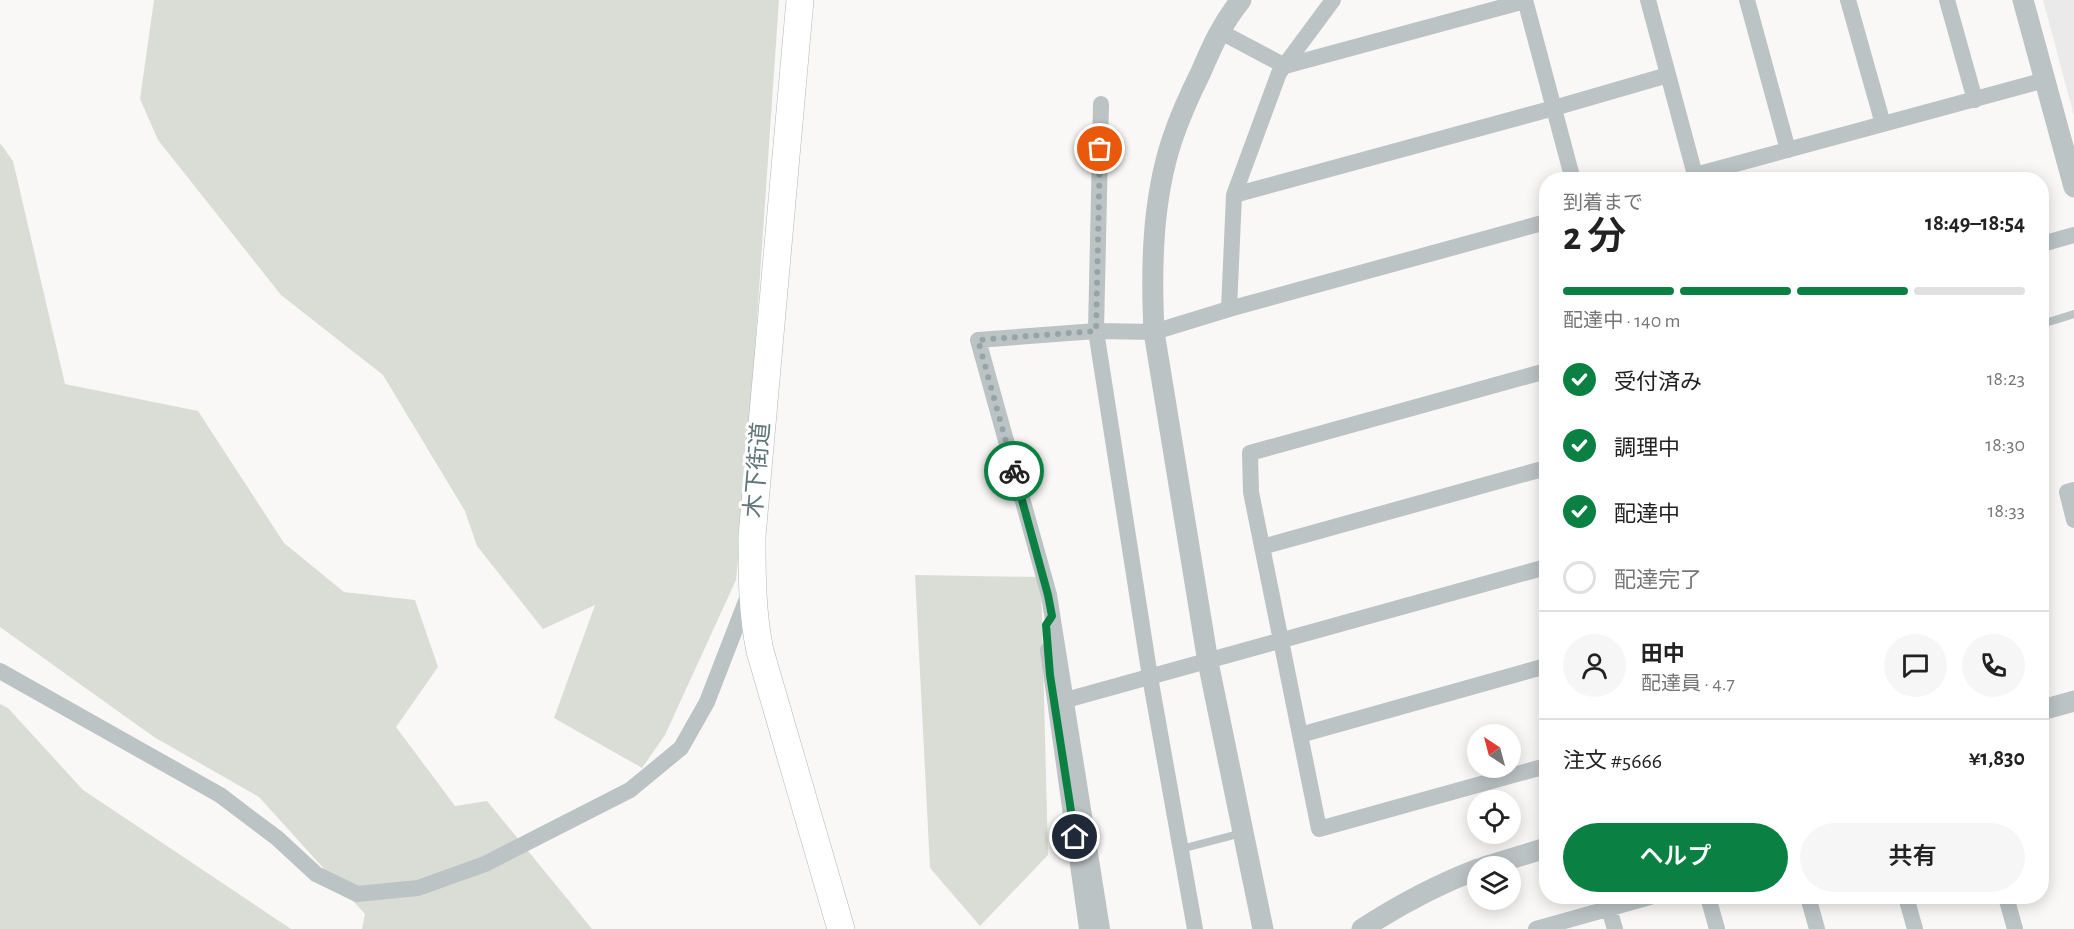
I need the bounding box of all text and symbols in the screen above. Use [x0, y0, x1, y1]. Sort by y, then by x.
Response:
pin [1074, 123, 1125, 174]
icon: bag [1083, 132, 1116, 165]
text: 到着まで [1563, 193, 1643, 213]
text: 18:49–18:54 [1925, 212, 2025, 234]
text: 2 分 [1563, 218, 1626, 257]
text: 配達中 · 140 m [1563, 311, 1681, 331]
icon: check [1563, 363, 1596, 396]
text: 18:23 [1987, 369, 2025, 389]
text: 受付済み [1614, 371, 1702, 393]
street label: 木下街道 [740, 421, 774, 519]
icon: check [1563, 429, 1596, 462]
text: 18:30 [1985, 435, 2025, 455]
text: 調理中 [1614, 437, 1680, 459]
courier [984, 441, 1044, 501]
icon: bike [998, 455, 1031, 488]
icon: check [1563, 495, 1596, 528]
text: 18:33 [1988, 501, 2025, 521]
text: 配達中 [1614, 503, 1680, 525]
text: 配達完了 [1614, 569, 1702, 591]
button: person [1563, 634, 1626, 697]
button: chat [1884, 634, 1947, 697]
button: phone [1962, 634, 2025, 697]
text: 田中 [1641, 643, 1685, 665]
text: 配達員 · 4.7 [1641, 674, 1735, 694]
north arrow [1467, 724, 1521, 778]
map controls [1467, 724, 1521, 910]
text: ¥1,830 [1969, 747, 2025, 769]
text: 注文 #5666 [1563, 750, 1662, 772]
button: locate [1467, 790, 1521, 844]
pin [1049, 811, 1100, 862]
icon: home [1058, 820, 1091, 853]
button: ヘルプ [1563, 823, 1788, 892]
button: 共有 [1800, 823, 2025, 892]
button: layers [1467, 856, 1521, 910]

